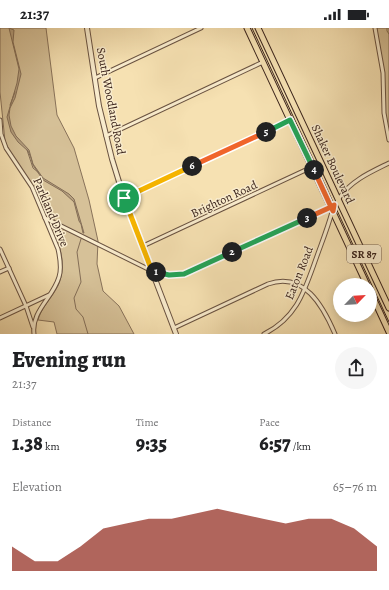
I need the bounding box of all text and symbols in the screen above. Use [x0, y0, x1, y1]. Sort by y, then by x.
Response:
text: 21:37 [20, 4, 49, 24]
street label: South Woodland Road [93, 46, 129, 157]
pin: 5 [256, 122, 276, 142]
street label: Shaker Boulevard [308, 122, 359, 207]
text: 5 [264, 124, 268, 139]
pin: 6 [182, 156, 202, 176]
text: 6 [189, 158, 195, 173]
pin: 4 [304, 160, 324, 180]
text: 4 [311, 162, 317, 177]
street label: Parkland Drive [29, 175, 73, 249]
street label: Brighton Road [188, 176, 260, 221]
pin [107, 181, 141, 215]
icon: arrive [113, 187, 135, 209]
pin: 3 [297, 208, 317, 228]
text: 3 [305, 210, 309, 225]
pin: 2 [222, 242, 242, 262]
street label: Eaton Road [281, 243, 317, 302]
text: 2 [229, 244, 235, 259]
road number: SR 87 [347, 245, 381, 263]
pin: 1 [146, 262, 166, 282]
text: 1 [154, 264, 158, 279]
north arrow [333, 278, 377, 322]
map controls [333, 278, 377, 322]
text: Evening run [12, 345, 126, 375]
button: share [335, 347, 377, 389]
text: 21:37 [12, 375, 37, 392]
text: Distance [12, 415, 51, 430]
text: Time [136, 415, 159, 430]
text: Pace [259, 415, 280, 430]
text: 1.38 [12, 430, 43, 457]
text: 9:35 [136, 430, 167, 457]
text: 6:57 [259, 430, 291, 457]
text: km [43, 439, 60, 454]
text: /km [291, 439, 311, 454]
text: Elevation [12, 478, 62, 495]
text: 65–76 m [333, 478, 377, 495]

